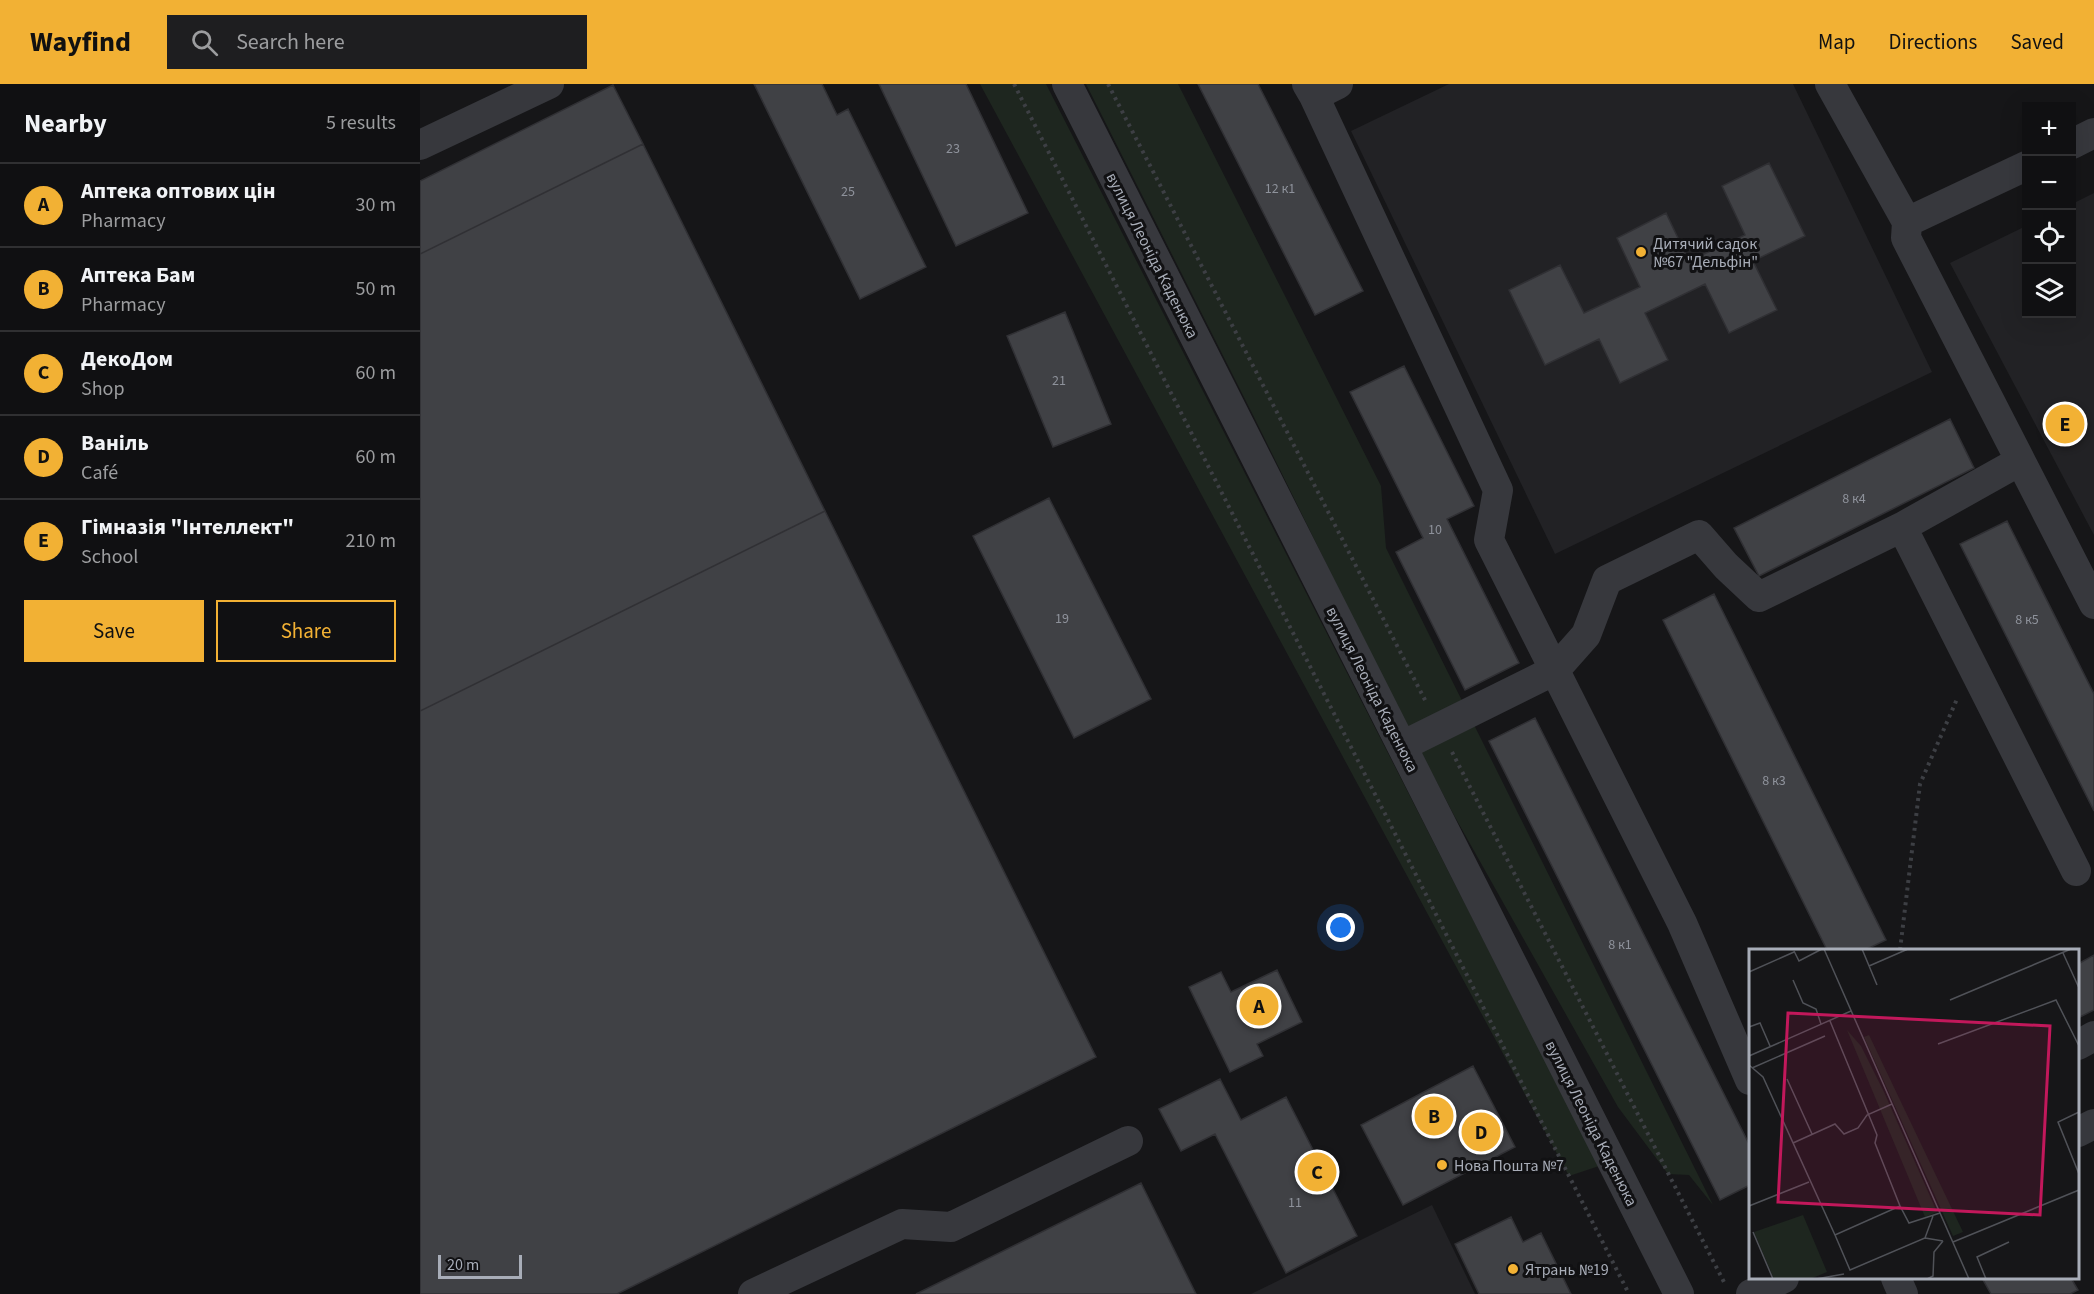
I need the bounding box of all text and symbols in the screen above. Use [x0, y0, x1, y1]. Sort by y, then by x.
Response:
search box [167, 15, 587, 69]
text: Wayfind [30, 22, 131, 62]
icon: search [188, 26, 221, 59]
text: Search here [236, 26, 345, 58]
text: Map [1818, 27, 1856, 57]
text: Directions [1889, 27, 1977, 57]
text: Saved [2010, 27, 2064, 57]
map controls [2022, 102, 2076, 318]
button: + [2022, 102, 2076, 156]
text: Nearby [24, 105, 107, 142]
text: 5 results [326, 109, 396, 137]
house number: 23 [946, 139, 960, 159]
button: − [2022, 156, 2076, 210]
street label: вулиця Леоніда Каденюка [1101, 169, 1203, 342]
text: Аптека оптових цін [81, 175, 276, 207]
house number: 12 к1 [1265, 179, 1295, 199]
house number: 25 [841, 182, 855, 202]
text: A [38, 191, 49, 219]
text: 30 m [356, 191, 396, 219]
text: Pharmacy [81, 207, 165, 235]
button: locate [2022, 210, 2076, 264]
place label: Дитячий садок №67 "Дельфін" [1653, 233, 1758, 273]
marker: Дитячий садок №67 "Дельфін" [1634, 245, 1648, 259]
text: Аптека Бам [81, 259, 195, 291]
button: layers [2022, 264, 2076, 318]
text: B [37, 275, 50, 303]
text: 50 m [356, 275, 396, 303]
text: Pharmacy [81, 291, 165, 319]
text: ДекоДом [81, 343, 173, 375]
text: C [38, 359, 49, 387]
text: 60 m [356, 359, 396, 387]
house number: 21 [1052, 371, 1066, 391]
text: Shop [81, 375, 125, 403]
pin: E [2046, 402, 2084, 446]
text: Ваніль [81, 427, 149, 459]
text: D [37, 443, 50, 471]
text: 60 m [356, 443, 396, 471]
text: Café [81, 459, 118, 487]
house number: 8 к4 [1842, 489, 1866, 509]
text: Гімназія "Інтеллект" [81, 511, 294, 543]
house number: 10 [1428, 520, 1442, 540]
text: E [38, 527, 49, 555]
text: 210 m [346, 527, 396, 555]
text: School [81, 543, 138, 571]
button: Save [24, 600, 204, 662]
button: Share [216, 600, 396, 662]
street label: вулиця Леоніда Каденюка [1321, 603, 1423, 776]
house number: 19 [1055, 609, 1069, 629]
house number: 8 к5 [2015, 610, 2039, 630]
house number: 8 к3 [1762, 771, 1786, 791]
your location [1326, 913, 1355, 942]
house number: 8 к1 [1608, 935, 1632, 955]
inset map [1749, 949, 2079, 1279]
pin: A [1240, 984, 1278, 1028]
street label: вулиця Леоніда Каденюка [1540, 1037, 1642, 1210]
pin: B [1414, 1094, 1454, 1138]
pin: D [1462, 1110, 1500, 1154]
pin: C [1298, 1150, 1336, 1194]
place label: Нова Пошта №7 [1454, 1155, 1564, 1177]
marker: Нова Пошта №7 [1435, 1158, 1449, 1172]
house number: 11 [1288, 1193, 1302, 1213]
scale bar [438, 1252, 522, 1280]
text: 20 m [447, 1254, 479, 1276]
place label: Ятрань №19 [1525, 1259, 1609, 1281]
marker: Ятрань №19 [1506, 1262, 1520, 1276]

